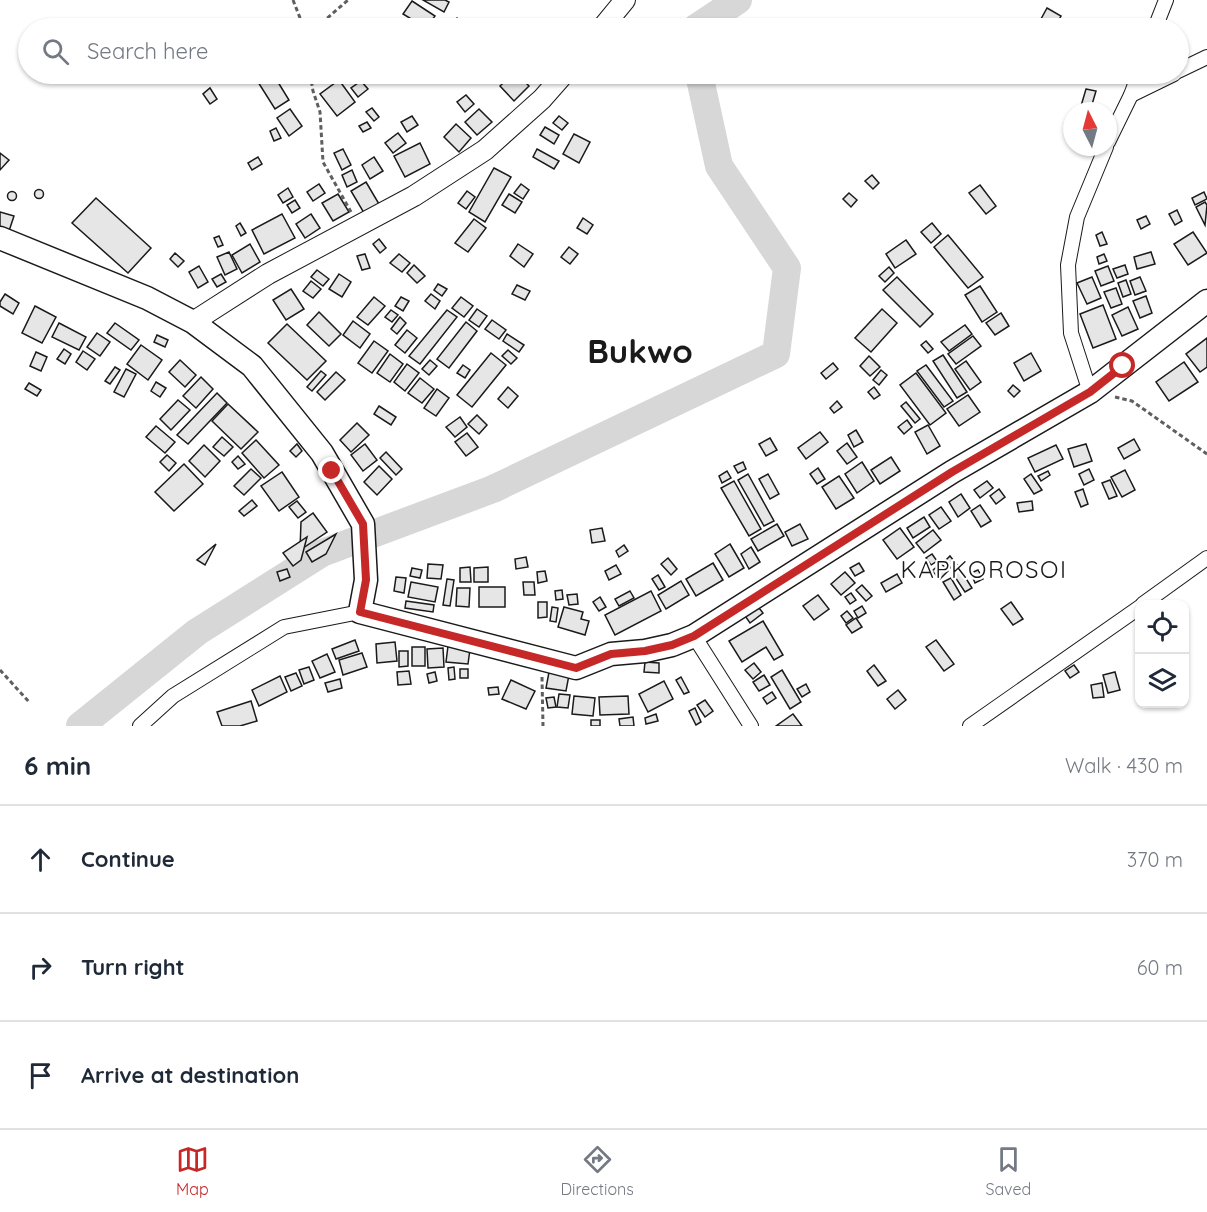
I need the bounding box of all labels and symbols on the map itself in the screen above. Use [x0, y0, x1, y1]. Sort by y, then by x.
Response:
north arrow [1063, 102, 1117, 156]
district label: Bukwo [587, 330, 693, 371]
route start [1109, 352, 1135, 378]
route end [318, 457, 344, 483]
district label: KAPKOROSOI [901, 554, 1068, 584]

